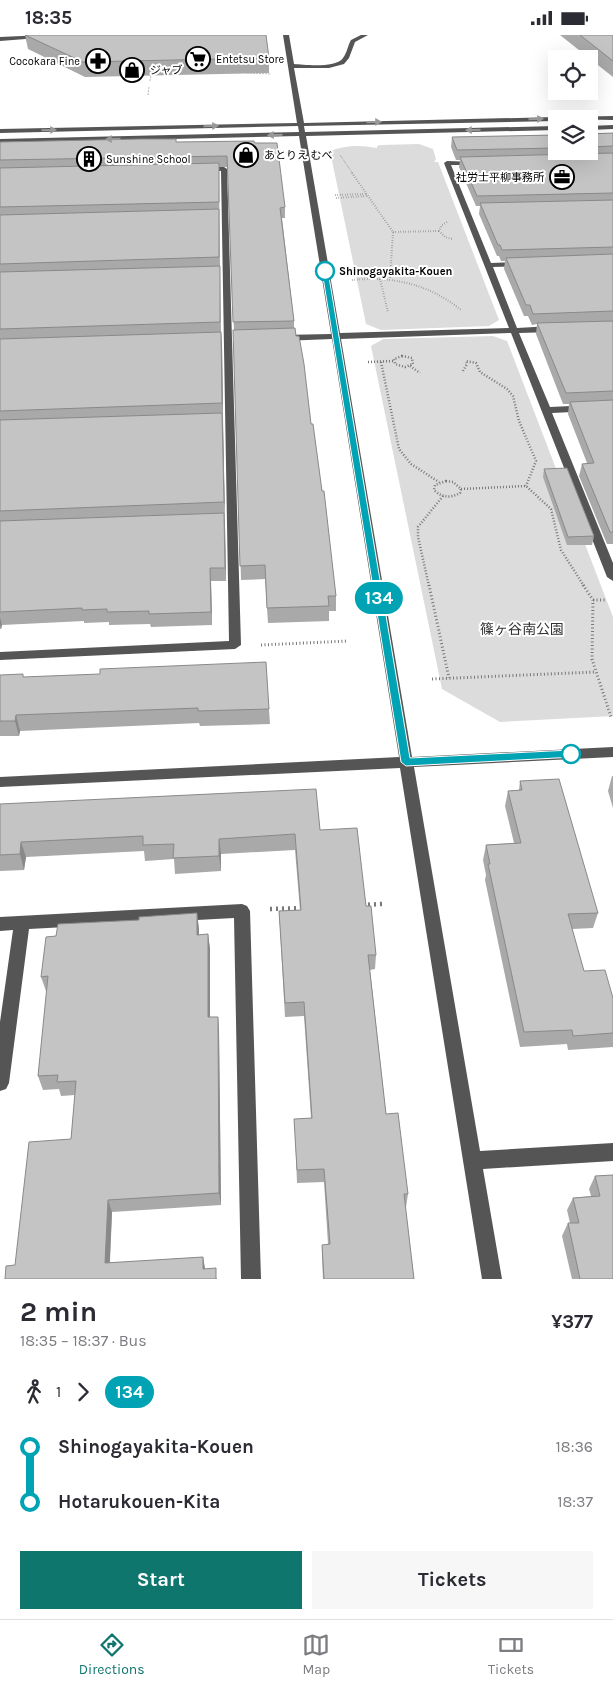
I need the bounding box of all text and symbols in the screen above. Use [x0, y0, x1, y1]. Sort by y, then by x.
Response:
text: 18:35 [25, 7, 72, 29]
supermarket icon: Entetsu Store [185, 46, 211, 72]
pharmacy icon: Cocokara Fine [85, 48, 111, 74]
map controls [548, 50, 598, 160]
button: locate [548, 50, 598, 100]
place label: Entetsu Store [216, 53, 285, 66]
place label: Cocokara Fine [9, 55, 80, 68]
shop icon: ジャブ [119, 57, 145, 83]
place label: ジャブ [150, 64, 182, 77]
button: layers [548, 110, 598, 160]
one-way arrow [528, 115, 544, 123]
one-way arrow [366, 118, 382, 126]
one-way arrow [203, 122, 219, 130]
one-way arrow [41, 126, 57, 134]
one-way arrow [464, 127, 480, 135]
one-way arrow [267, 132, 283, 140]
one-way arrow [104, 135, 120, 143]
shop icon: あとりえ むべ [233, 142, 259, 168]
building icon: Sunshine School [76, 146, 102, 172]
place label: あとりえ むべ [264, 149, 333, 162]
place label: Sunshine School [106, 153, 191, 166]
office icon: 社労士平柳事務所 [549, 164, 575, 190]
place label: 社労士平柳事務所 [456, 171, 545, 184]
marker: Shinogayakita-Kouen [315, 261, 335, 281]
place label: Shinogayakita-Kouen [339, 265, 452, 278]
line badge: 134 [350, 582, 408, 614]
text: 134 [365, 587, 393, 609]
park label: 篠ヶ谷南公園 [480, 621, 564, 638]
unlabelled marker [561, 744, 581, 764]
text: 2 min [20, 1295, 97, 1328]
text: ¥377 [551, 1311, 593, 1333]
text: 18:35 – 18:37 · Bus [20, 1331, 147, 1350]
icon: walk [20, 1378, 48, 1406]
icon: forward [69, 1378, 97, 1406]
text: 134 [115, 1381, 144, 1403]
text: 1 [56, 1382, 61, 1401]
text: Shinogayakita-Kouen [58, 1436, 254, 1458]
text: 18:36 [556, 1437, 593, 1456]
text: Hotarukouen-Kita [58, 1491, 220, 1513]
text: 18:37 [557, 1492, 593, 1511]
button: Start [20, 1551, 302, 1609]
button: Tickets [312, 1551, 593, 1609]
tab: Directions [79, 1631, 145, 1678]
tab: Map [302, 1631, 330, 1678]
tab: Tickets [488, 1631, 534, 1678]

